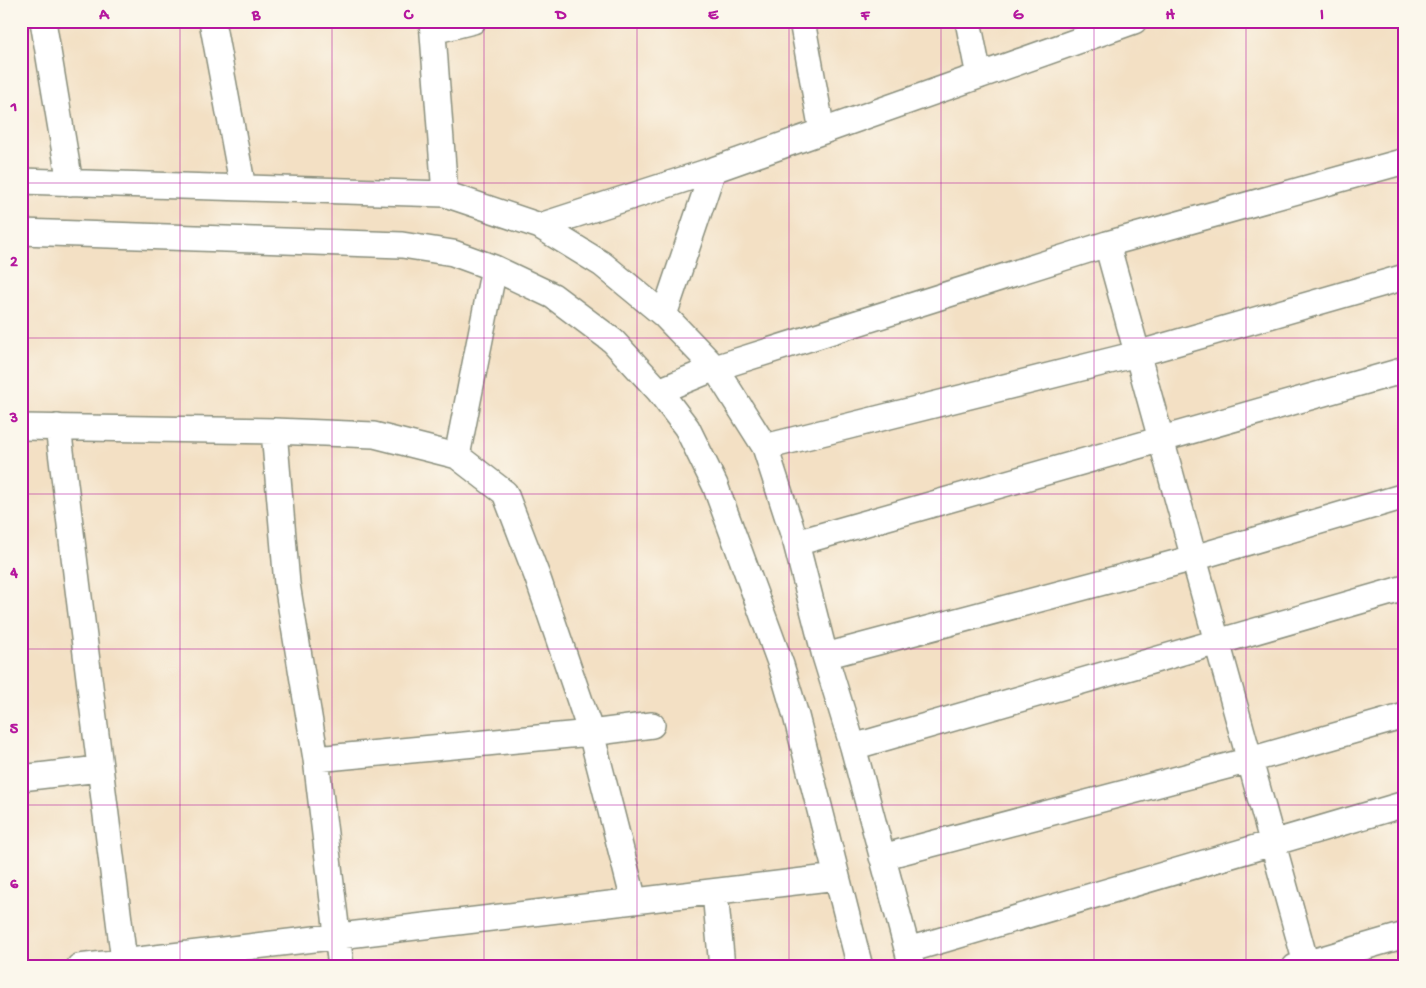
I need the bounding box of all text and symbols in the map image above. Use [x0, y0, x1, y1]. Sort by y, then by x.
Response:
text: A [98, 7, 110, 26]
text: B [251, 7, 261, 26]
text: C [403, 7, 414, 26]
text: D [554, 7, 567, 26]
text: E [708, 7, 719, 26]
text: F [860, 7, 871, 26]
text: G [1013, 7, 1024, 26]
text: H [1165, 7, 1175, 26]
text: I [1320, 7, 1324, 26]
text: 1 [10, 99, 17, 118]
text: 2 [10, 254, 18, 273]
text: 3 [9, 410, 18, 429]
text: 4 [9, 565, 18, 584]
text: 5 [10, 721, 19, 740]
text: 6 [10, 876, 19, 895]

